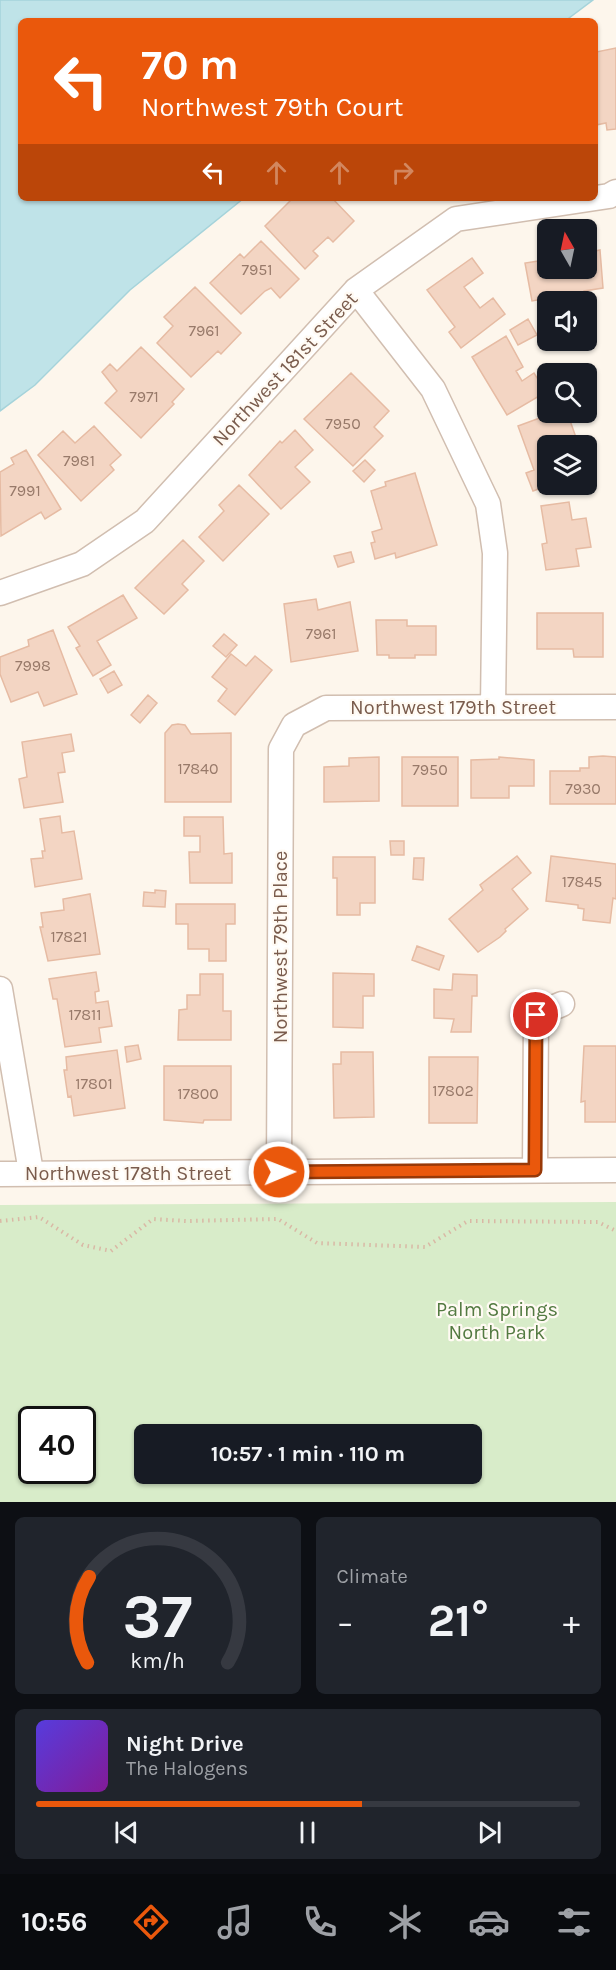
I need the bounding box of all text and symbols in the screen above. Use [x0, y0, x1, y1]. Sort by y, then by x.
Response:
text: 70 m [141, 40, 239, 90]
icon: left [42, 42, 120, 120]
text: Northwest 79th Court [141, 91, 403, 123]
icon: left [197, 156, 230, 189]
icon: ahead [260, 156, 293, 189]
icon: ahead [323, 156, 356, 189]
icon: right [386, 156, 419, 189]
north arrow [537, 219, 597, 279]
map controls [537, 219, 597, 495]
house number: 7951 [241, 260, 273, 279]
street label: Northwest 181st Street [208, 287, 363, 451]
button: sound [537, 291, 597, 351]
house number: 7961 [188, 321, 220, 340]
button: search [537, 363, 597, 423]
house number: 7971 [129, 387, 159, 406]
house number: 7950 [325, 414, 361, 433]
button: layers [537, 435, 597, 495]
house number: 7981 [63, 451, 95, 470]
house number: 7991 [9, 481, 41, 500]
house number: 7961 [305, 624, 337, 643]
house number: 7998 [15, 656, 51, 675]
street label: Northwest 179th Street [350, 696, 556, 719]
house number: 17840 [177, 759, 219, 778]
house number: 7950 [412, 760, 448, 779]
house number: 7930 [565, 779, 601, 798]
street label: Northwest 79th Place [269, 851, 292, 1043]
house number: 17845 [562, 872, 602, 891]
house number: 17821 [50, 927, 88, 946]
pin [510, 989, 561, 1040]
icon: arrive [519, 998, 552, 1031]
house number: 17811 [68, 1005, 102, 1024]
house number: 17801 [75, 1074, 113, 1093]
house number: 17802 [432, 1081, 474, 1100]
house number: 17800 [177, 1084, 219, 1103]
position arrow [247, 1140, 311, 1204]
street label: Northwest 178th Street [25, 1162, 232, 1185]
park label: Palm Springs North Park [436, 1298, 558, 1344]
speed limit sign: 40 [18, 1406, 96, 1484]
text: 10:57 · 1 min · 110 m [211, 1441, 405, 1467]
text: Climate [337, 1565, 408, 1588]
text: 37 [123, 1580, 193, 1653]
text: 21° [428, 1595, 489, 1647]
text: − [337, 1603, 354, 1641]
text: + [563, 1603, 580, 1641]
text: km/h [131, 1648, 185, 1673]
text: Night Drive [126, 1731, 244, 1757]
text: The Halogens [126, 1757, 248, 1780]
icon: previous [110, 1816, 143, 1849]
icon: pause [291, 1816, 324, 1849]
icon: next [473, 1816, 506, 1849]
icon: directions [130, 1901, 172, 1943]
icon: music [214, 1901, 256, 1943]
icon: phone [299, 1901, 341, 1943]
icon: climate [384, 1901, 426, 1943]
icon: car [468, 1901, 510, 1943]
icon: filters [553, 1901, 595, 1943]
text: 10:56 [21, 1906, 87, 1938]

